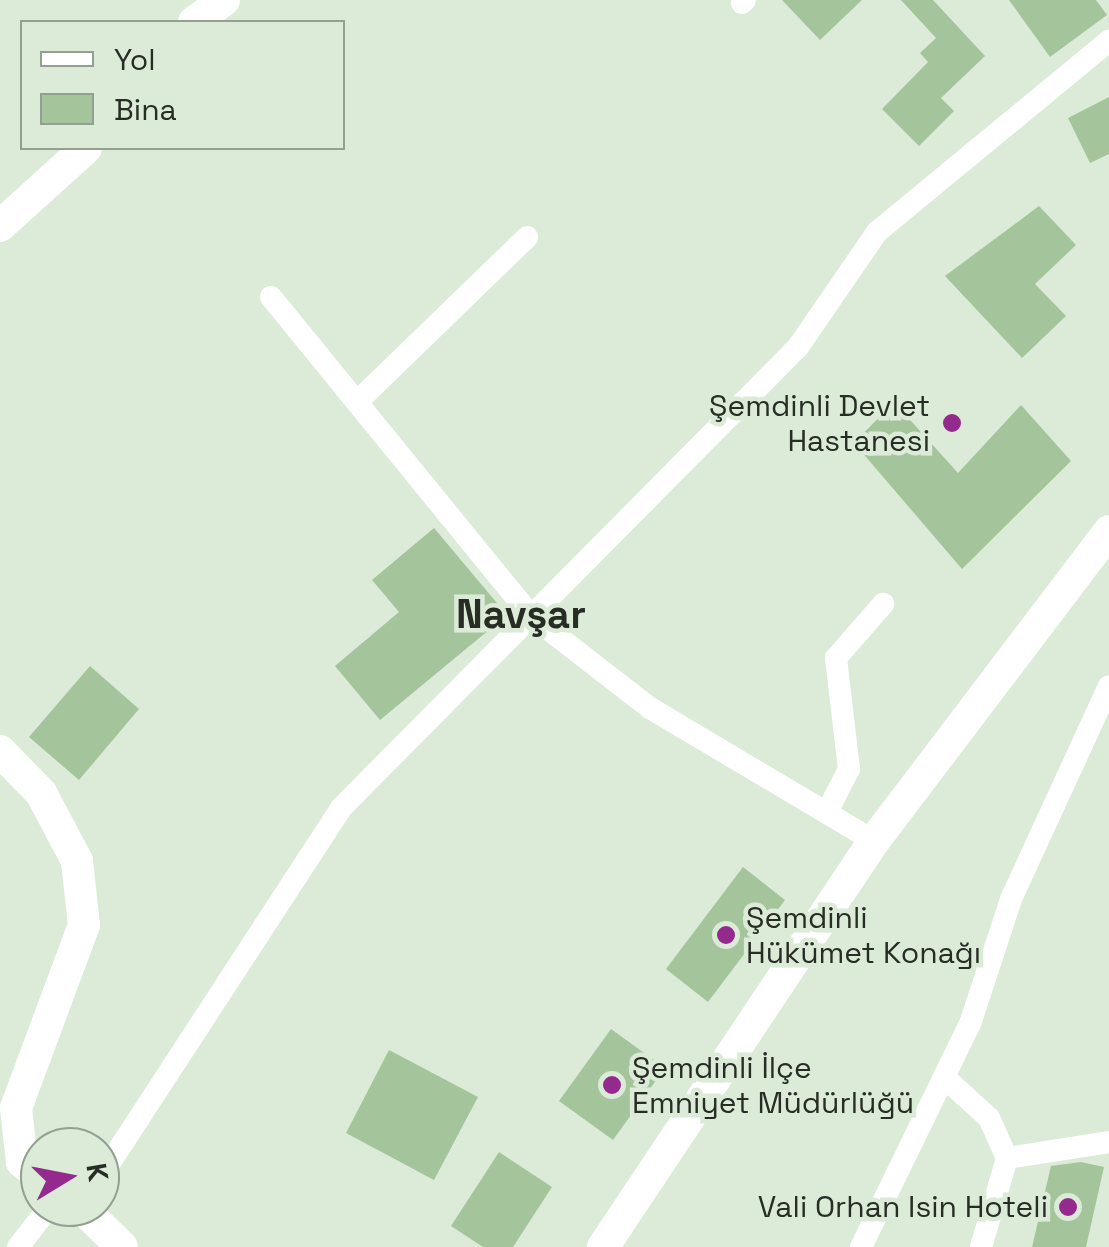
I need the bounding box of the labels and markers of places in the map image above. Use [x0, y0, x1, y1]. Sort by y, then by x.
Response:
place label: Şemdinli Devlet Hastanesi [709, 388, 930, 458]
marker: Şemdinli Devlet Hastanesi [939, 410, 965, 436]
place label: Şemdinli Hükümet Konağı [746, 900, 981, 970]
marker: Şemdinli Hükümet Konağı [715, 924, 737, 946]
place label: Şemdinli İlçe Emniyet Müdürlüğü [632, 1050, 914, 1120]
marker: Şemdinli İlçe Emniyet Müdürlüğü [601, 1074, 623, 1096]
place label: Vali Orhan Isin Hoteli [758, 1189, 1048, 1225]
marker: Vali Orhan Isin Hoteli [1057, 1196, 1079, 1218]

